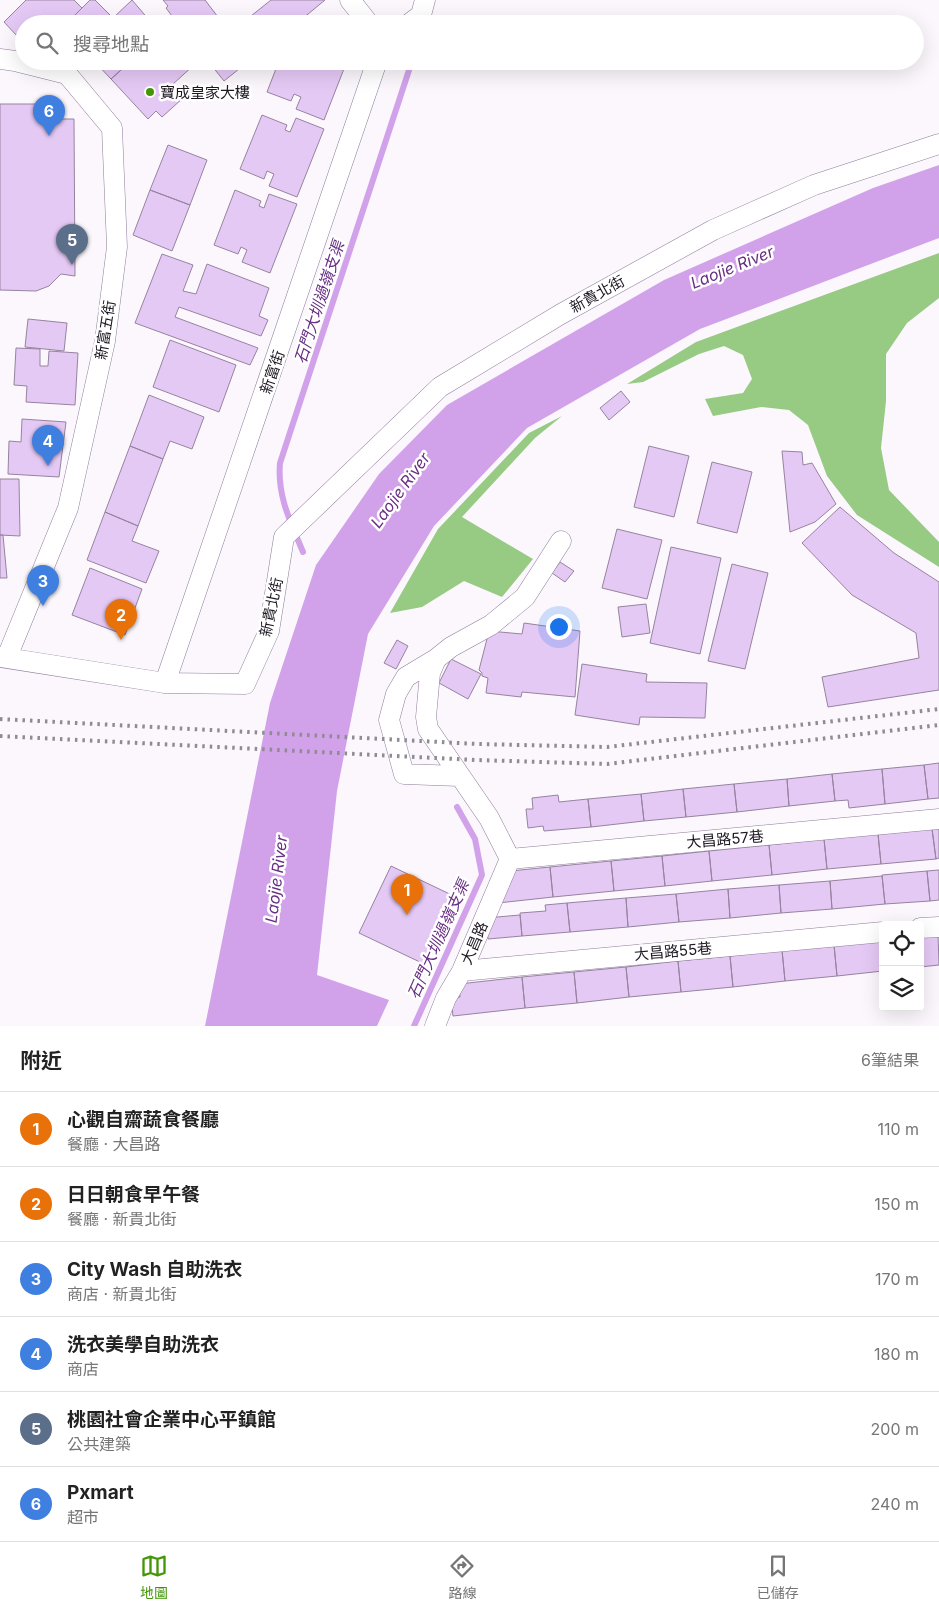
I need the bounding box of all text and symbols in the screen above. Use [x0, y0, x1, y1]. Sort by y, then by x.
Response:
search box [15, 15, 924, 70]
icon: search [33, 29, 61, 57]
text: 搜尋地點 [73, 33, 149, 56]
place label: 寶成皇家大樓 [160, 83, 250, 102]
marker: 寶成皇家大樓 [144, 86, 156, 98]
pin: 6 [33, 95, 65, 136]
pin: 5 [56, 224, 88, 265]
water label: 石門大圳過嶺支渠 [290, 236, 349, 366]
water label: Laojie River [687, 241, 777, 293]
street label: 新貴北街 [566, 271, 628, 317]
street label: 新富五街 [91, 299, 119, 361]
street label: 新富街 [256, 348, 288, 396]
pin: 4 [32, 425, 64, 466]
water label: Laojie River [366, 448, 435, 531]
pin: 3 [27, 565, 59, 606]
street label: 新貴北街 [255, 576, 287, 638]
pin: 2 [105, 599, 137, 640]
your location [546, 614, 572, 640]
street label: 大昌路57巷 [686, 826, 764, 852]
water label: Laojie River [261, 833, 291, 924]
pin: 1 [391, 874, 423, 915]
water label: 石門大圳過嶺支渠 [403, 875, 474, 1002]
street label: 大昌路 [456, 919, 492, 967]
map controls [879, 921, 924, 1011]
button: locate [879, 921, 924, 966]
street label: 大昌路55巷 [633, 938, 713, 964]
button: layers [879, 966, 924, 1011]
text: 附近 [20, 1048, 62, 1073]
text: 6筆結果 [861, 1050, 919, 1070]
text: 心觀自齋蔬食餐廳 [67, 1108, 219, 1131]
text: 1 [33, 1119, 39, 1139]
text: 110 m [877, 1119, 919, 1139]
text: 餐廳 · 大昌路 [67, 1134, 161, 1154]
text: 日日朝食早午餐 [67, 1183, 200, 1206]
text: 2 [31, 1194, 41, 1214]
text: 150 m [874, 1194, 919, 1214]
text: 餐廳 · 新貴北街 [67, 1209, 177, 1229]
text: City Wash 自助洗衣 [67, 1258, 242, 1281]
text: 3 [31, 1269, 41, 1289]
text: 170 m [875, 1269, 919, 1289]
text: 商店 · 新貴北街 [67, 1284, 177, 1304]
text: 洗衣美學自助洗衣 [67, 1333, 219, 1356]
text: 4 [31, 1344, 41, 1364]
text: 180 m [874, 1344, 919, 1364]
text: 商店 [67, 1359, 99, 1379]
text: 桃園社會企業中心平鎮館 [67, 1408, 276, 1431]
text: 5 [31, 1419, 41, 1439]
text: 200 m [871, 1419, 919, 1439]
text: 公共建築 [67, 1434, 131, 1454]
text: Pxmart [67, 1481, 134, 1504]
text: 6 [31, 1494, 41, 1514]
text: 240 m [871, 1494, 919, 1514]
text: 超市 [67, 1507, 99, 1527]
tab: 地圖 [140, 1552, 168, 1602]
tab: 路線 [448, 1552, 476, 1602]
tab: 已儲存 [757, 1552, 799, 1602]

